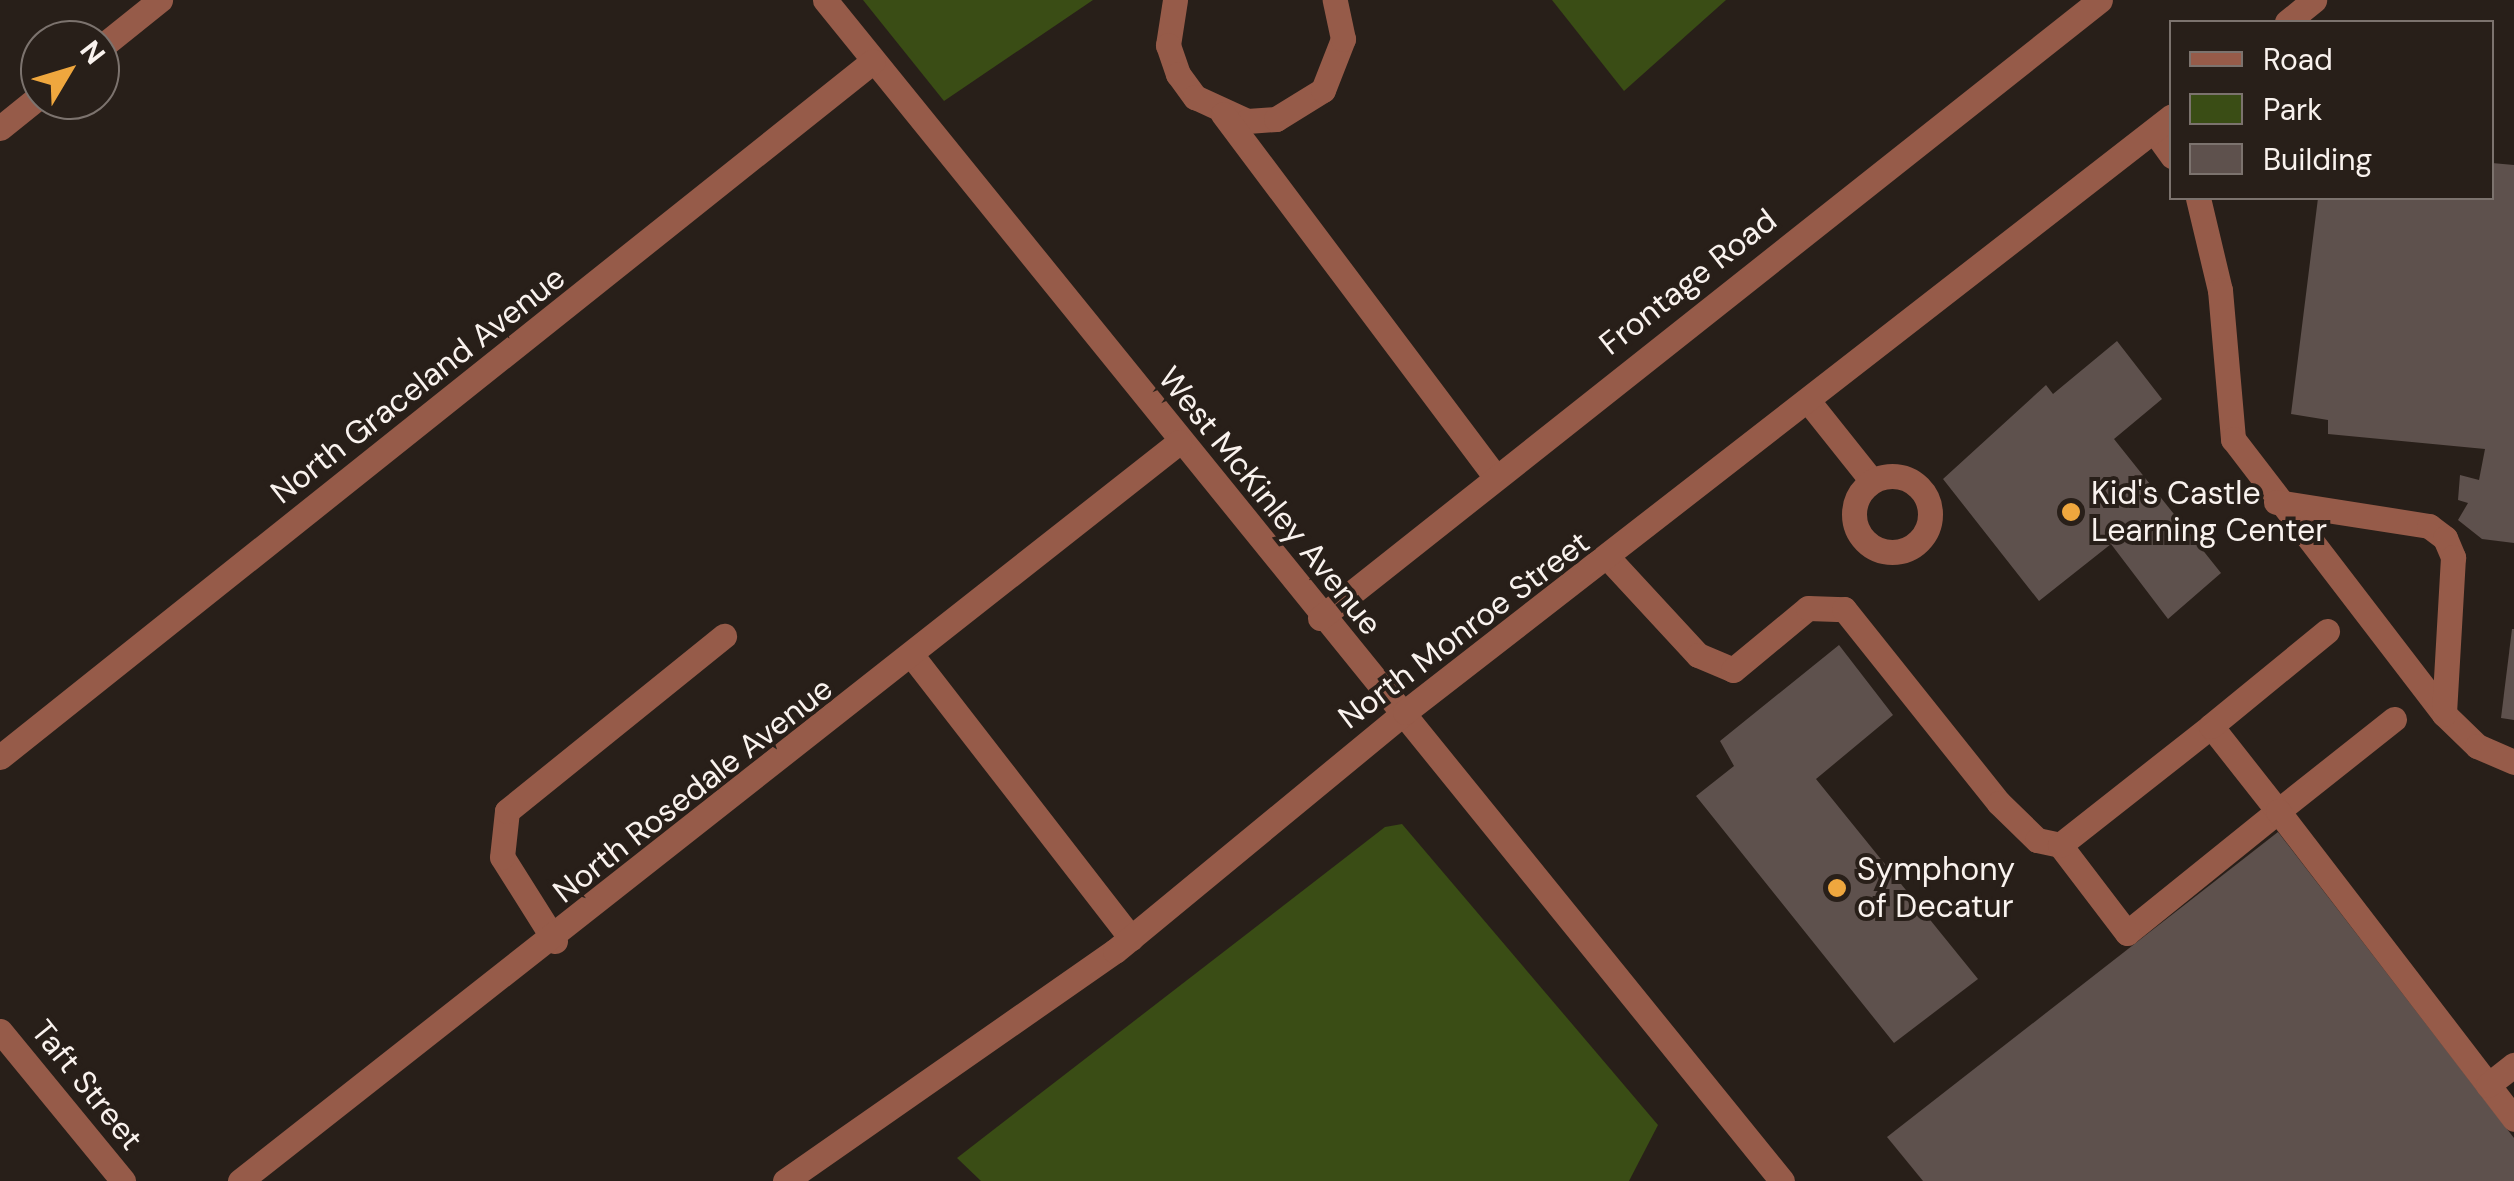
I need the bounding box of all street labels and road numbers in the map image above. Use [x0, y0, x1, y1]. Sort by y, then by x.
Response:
street label: Frontage Road [1592, 201, 1784, 363]
street label: North Graceland Avenue [263, 258, 573, 512]
street label: West McKinley Avenue [1150, 359, 1390, 643]
street label: North Monroe Street [1331, 523, 1597, 737]
street label: North Rosedale Avenue [546, 669, 840, 911]
street label: Taft Street [23, 1012, 151, 1158]

